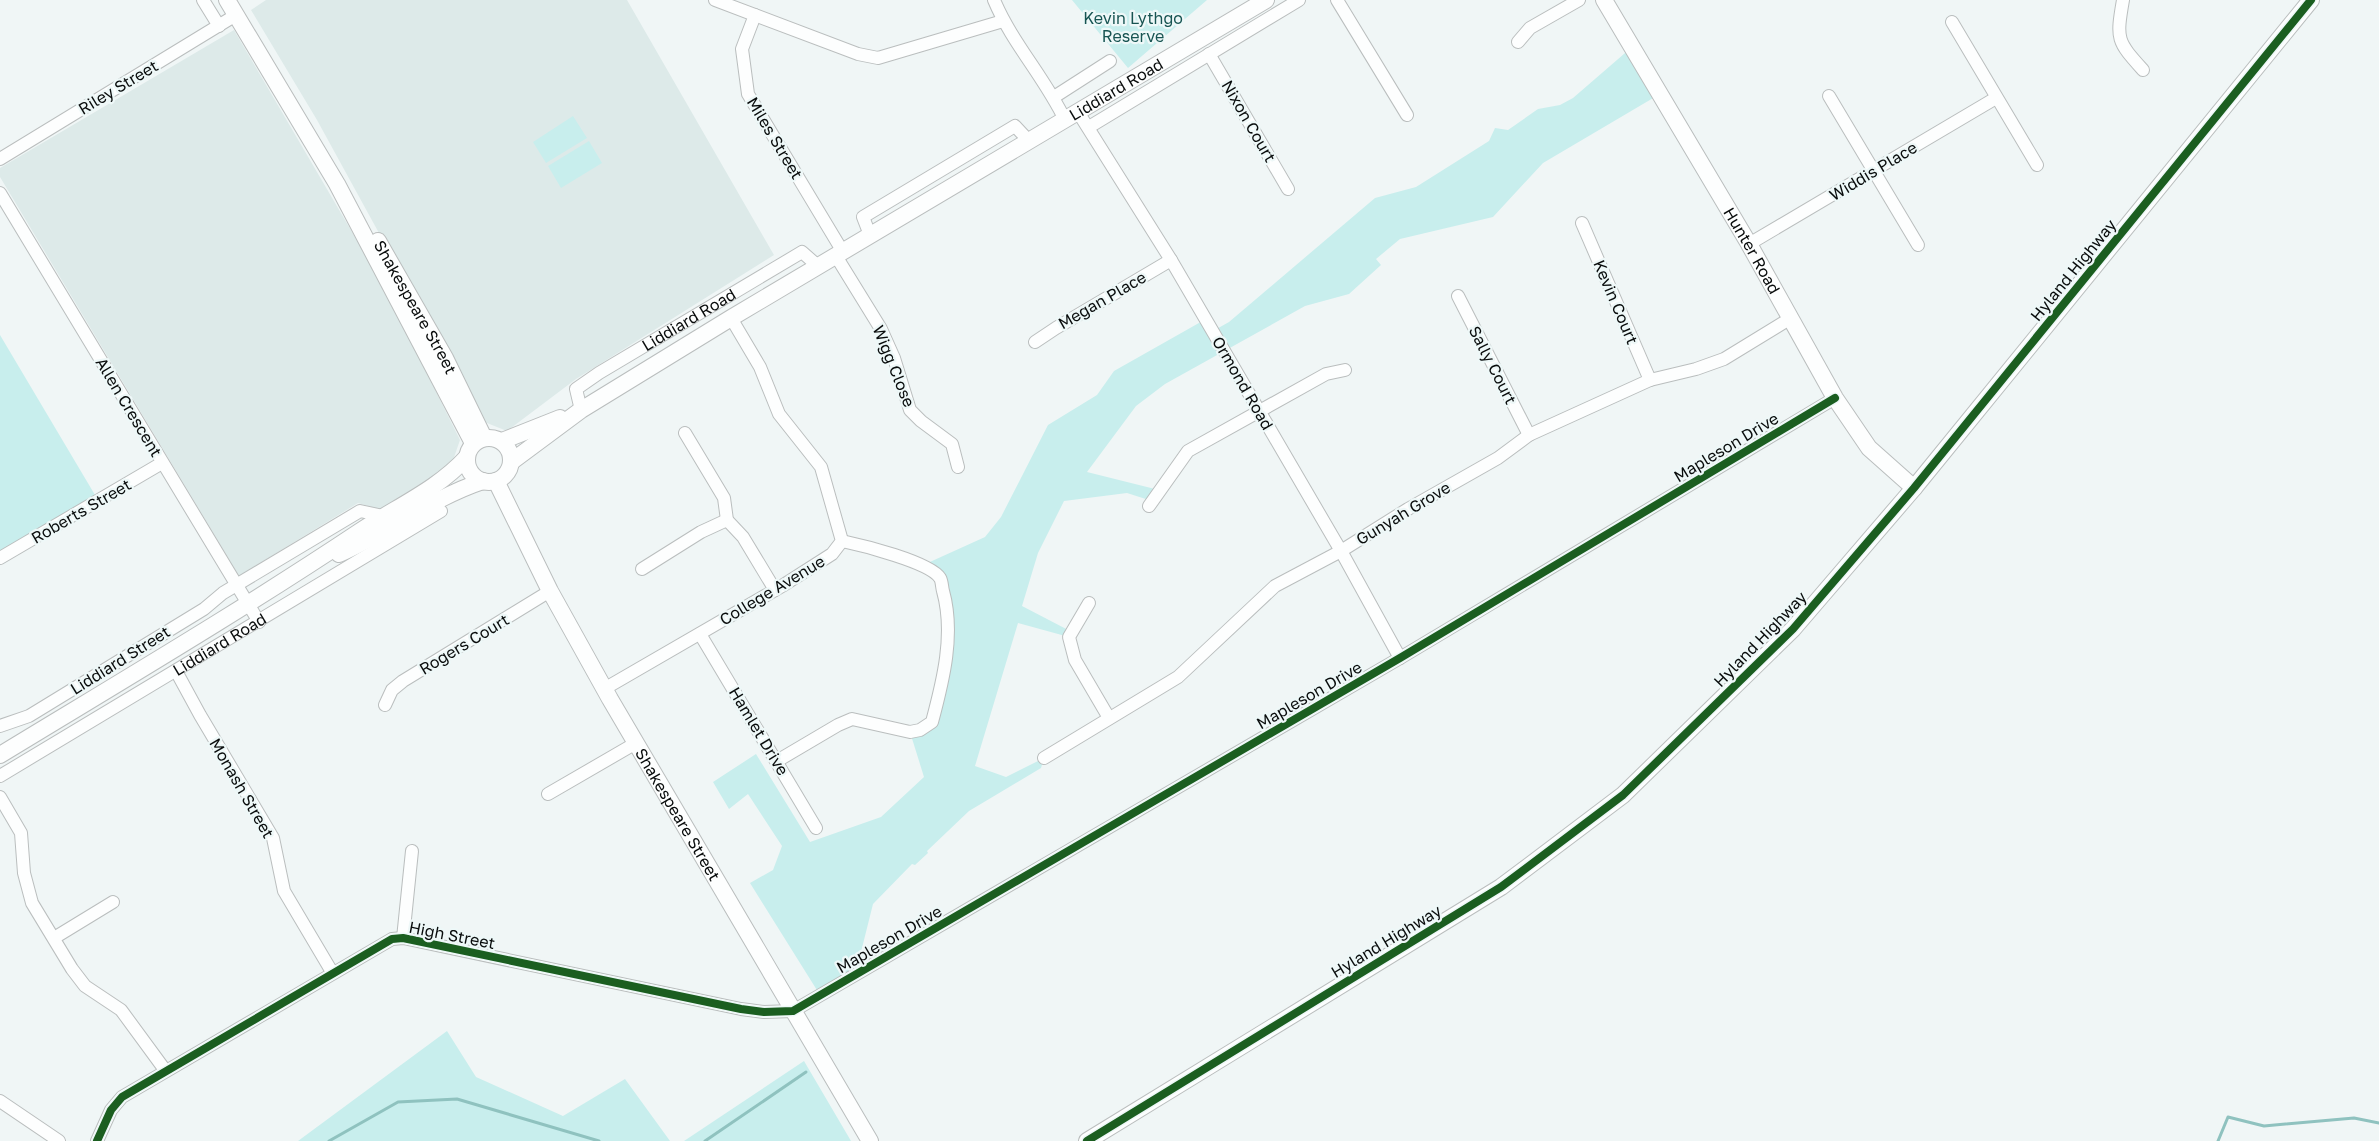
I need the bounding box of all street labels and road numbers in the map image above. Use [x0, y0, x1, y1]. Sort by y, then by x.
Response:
street label: Liddiard Road [1065, 54, 1166, 125]
street label: Riley Street [75, 55, 161, 119]
street label: Nixon Court [1217, 76, 1281, 166]
street label: Miles Street [743, 93, 807, 183]
street label: Widdis Place [1826, 137, 1920, 205]
street label: Hunter Road [1719, 203, 1785, 297]
street label: Hyland Highway [2026, 215, 2120, 325]
street label: Shakespeare Street [370, 237, 461, 377]
street label: Kevin Court [1589, 257, 1643, 347]
street label: Megan Place [1054, 267, 1150, 333]
street label: Liddiard Road [638, 284, 739, 355]
street label: Wigg Close [869, 322, 919, 410]
street label: Sally Court [1465, 322, 1521, 408]
street label: Ormond Road [1208, 333, 1278, 433]
street label: Allen Crescent [91, 354, 167, 460]
street label: Mapleson Drive [1670, 408, 1782, 486]
street label: Roberts Street [27, 474, 135, 548]
street label: Gunyah Grove [1352, 477, 1454, 549]
street label: College Avenue [716, 551, 828, 629]
street label: Hyland Highway [1709, 587, 1811, 691]
street label: Liddiard Road [169, 608, 270, 680]
street label: Rogers Court [415, 609, 513, 679]
street label: Liddiard Street [66, 621, 174, 699]
street label: Mapleson Drive [1253, 657, 1365, 733]
street label: Hamlet Drive [725, 683, 793, 779]
street label: Monash Street [205, 735, 279, 841]
street label: Shakespeare Street [631, 744, 725, 884]
street label: Hyland Highway [1327, 900, 1445, 982]
street label: Mapleson Drive [833, 901, 945, 977]
street label: High Street [407, 917, 497, 953]

